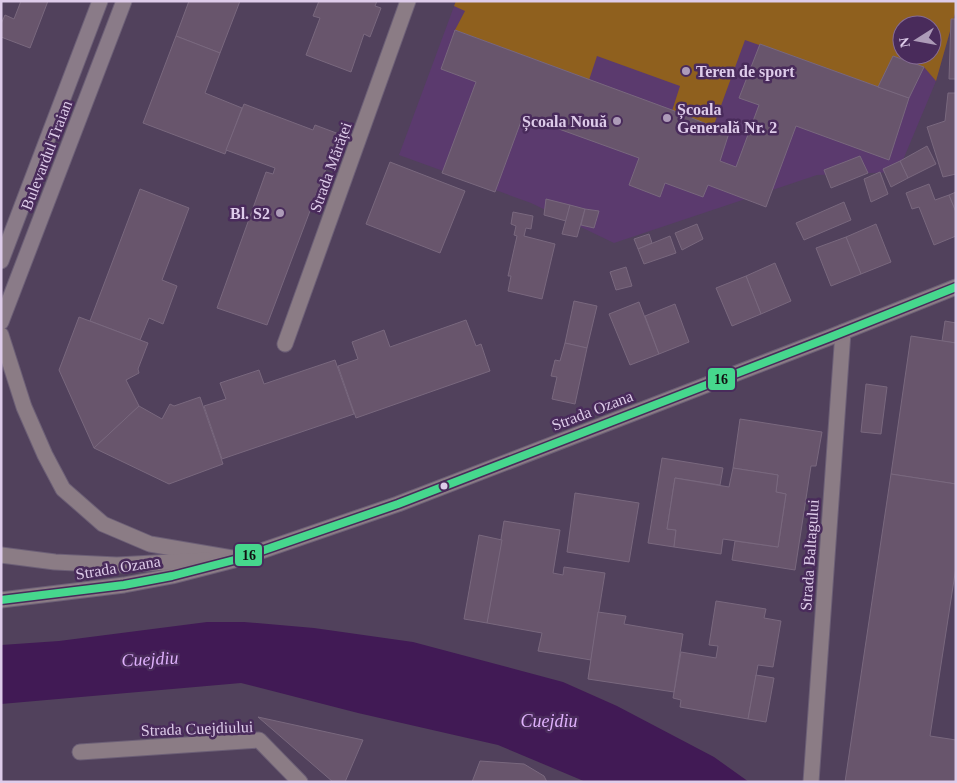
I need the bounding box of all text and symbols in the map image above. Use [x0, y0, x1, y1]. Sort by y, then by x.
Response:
north arrow [892, 15, 942, 65]
text: N [896, 36, 913, 49]
place label: Teren de sport [696, 63, 795, 81]
marker: Teren de sport [680, 65, 692, 77]
street label: Bulevardul Traian [18, 98, 75, 212]
place label: Școala Generală Nr. 2 [677, 101, 777, 136]
marker: Școala Generală Nr. 2 [661, 112, 673, 124]
place label: Școala Nouă [522, 113, 607, 132]
marker: Școala Nouă [611, 115, 623, 127]
street label: Strada Mărăței [306, 119, 356, 215]
place label: Bl. S2 [230, 205, 270, 222]
marker: Bl. S2 [274, 207, 286, 219]
line badge: 16 [707, 367, 736, 391]
text: 16 [714, 372, 728, 387]
street label: Strada Ozana [549, 387, 635, 434]
unlabelled marker [439, 481, 449, 491]
street label: Strada Baltagului [797, 498, 823, 611]
line badge: 16 [234, 543, 263, 567]
text: 16 [242, 548, 256, 563]
street label: Strada Ozana [74, 552, 162, 583]
water label: Cuejdiu [121, 648, 179, 670]
water label: Cuejdiu [521, 711, 578, 731]
street label: Strada Cuejdiului [141, 718, 254, 740]

